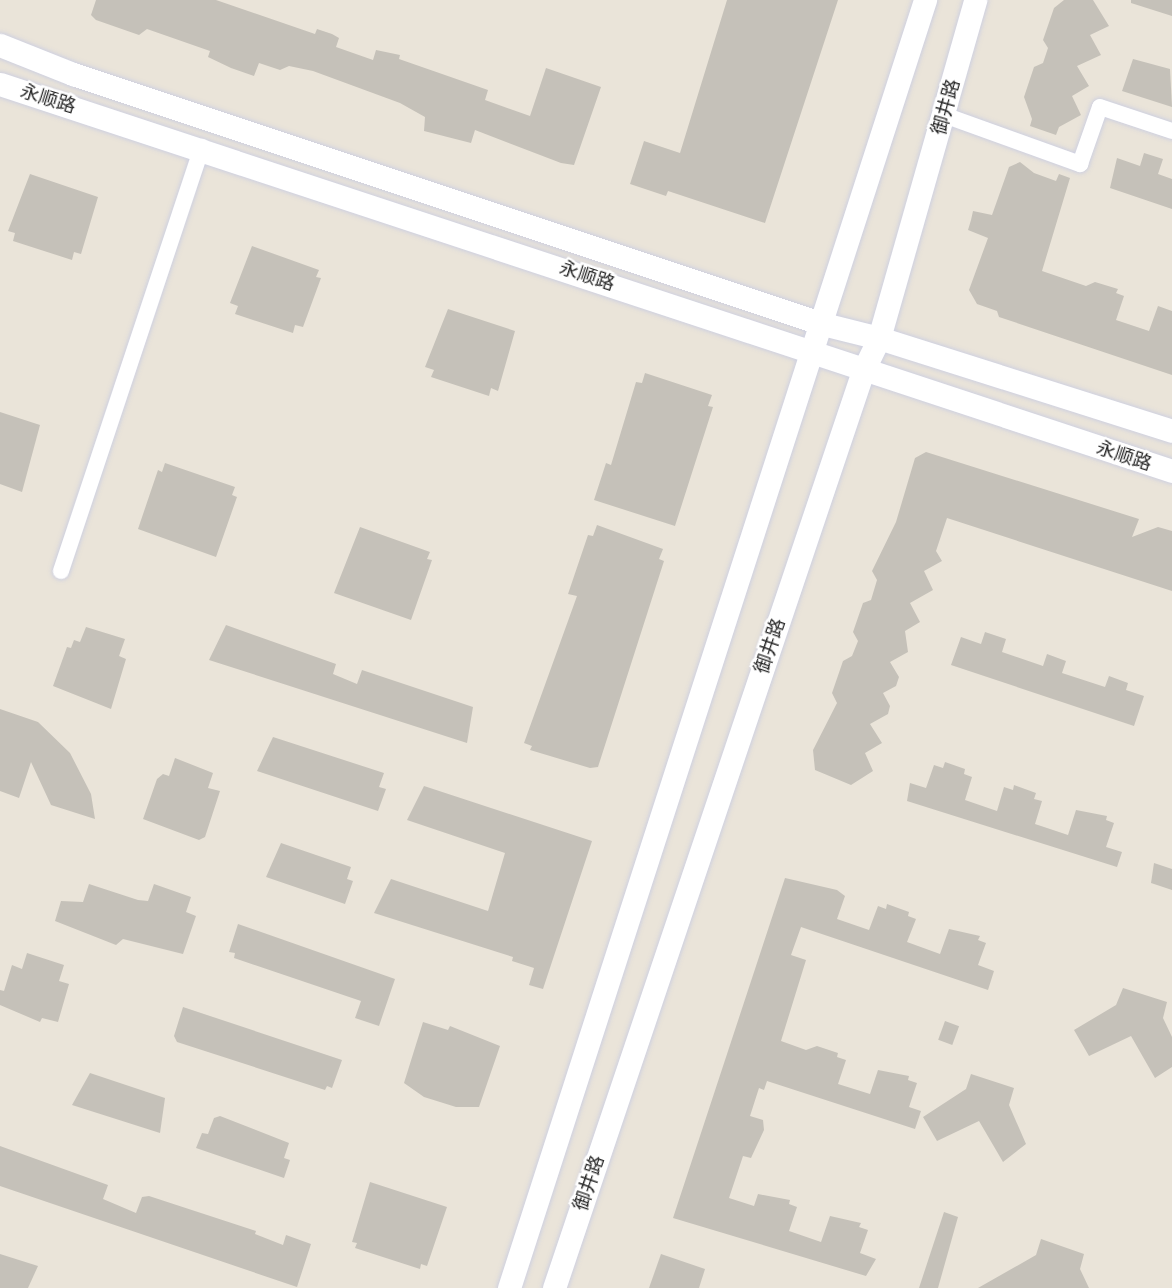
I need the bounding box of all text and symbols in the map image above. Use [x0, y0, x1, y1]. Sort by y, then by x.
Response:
street label: 御井路 [927, 76, 965, 138]
street label: 永顺路 [17, 80, 79, 118]
street label: 永顺路 [556, 256, 618, 296]
street label: 永顺路 [1093, 436, 1155, 476]
street label: 御井路 [750, 615, 790, 677]
street label: 御井路 [569, 1152, 609, 1214]

